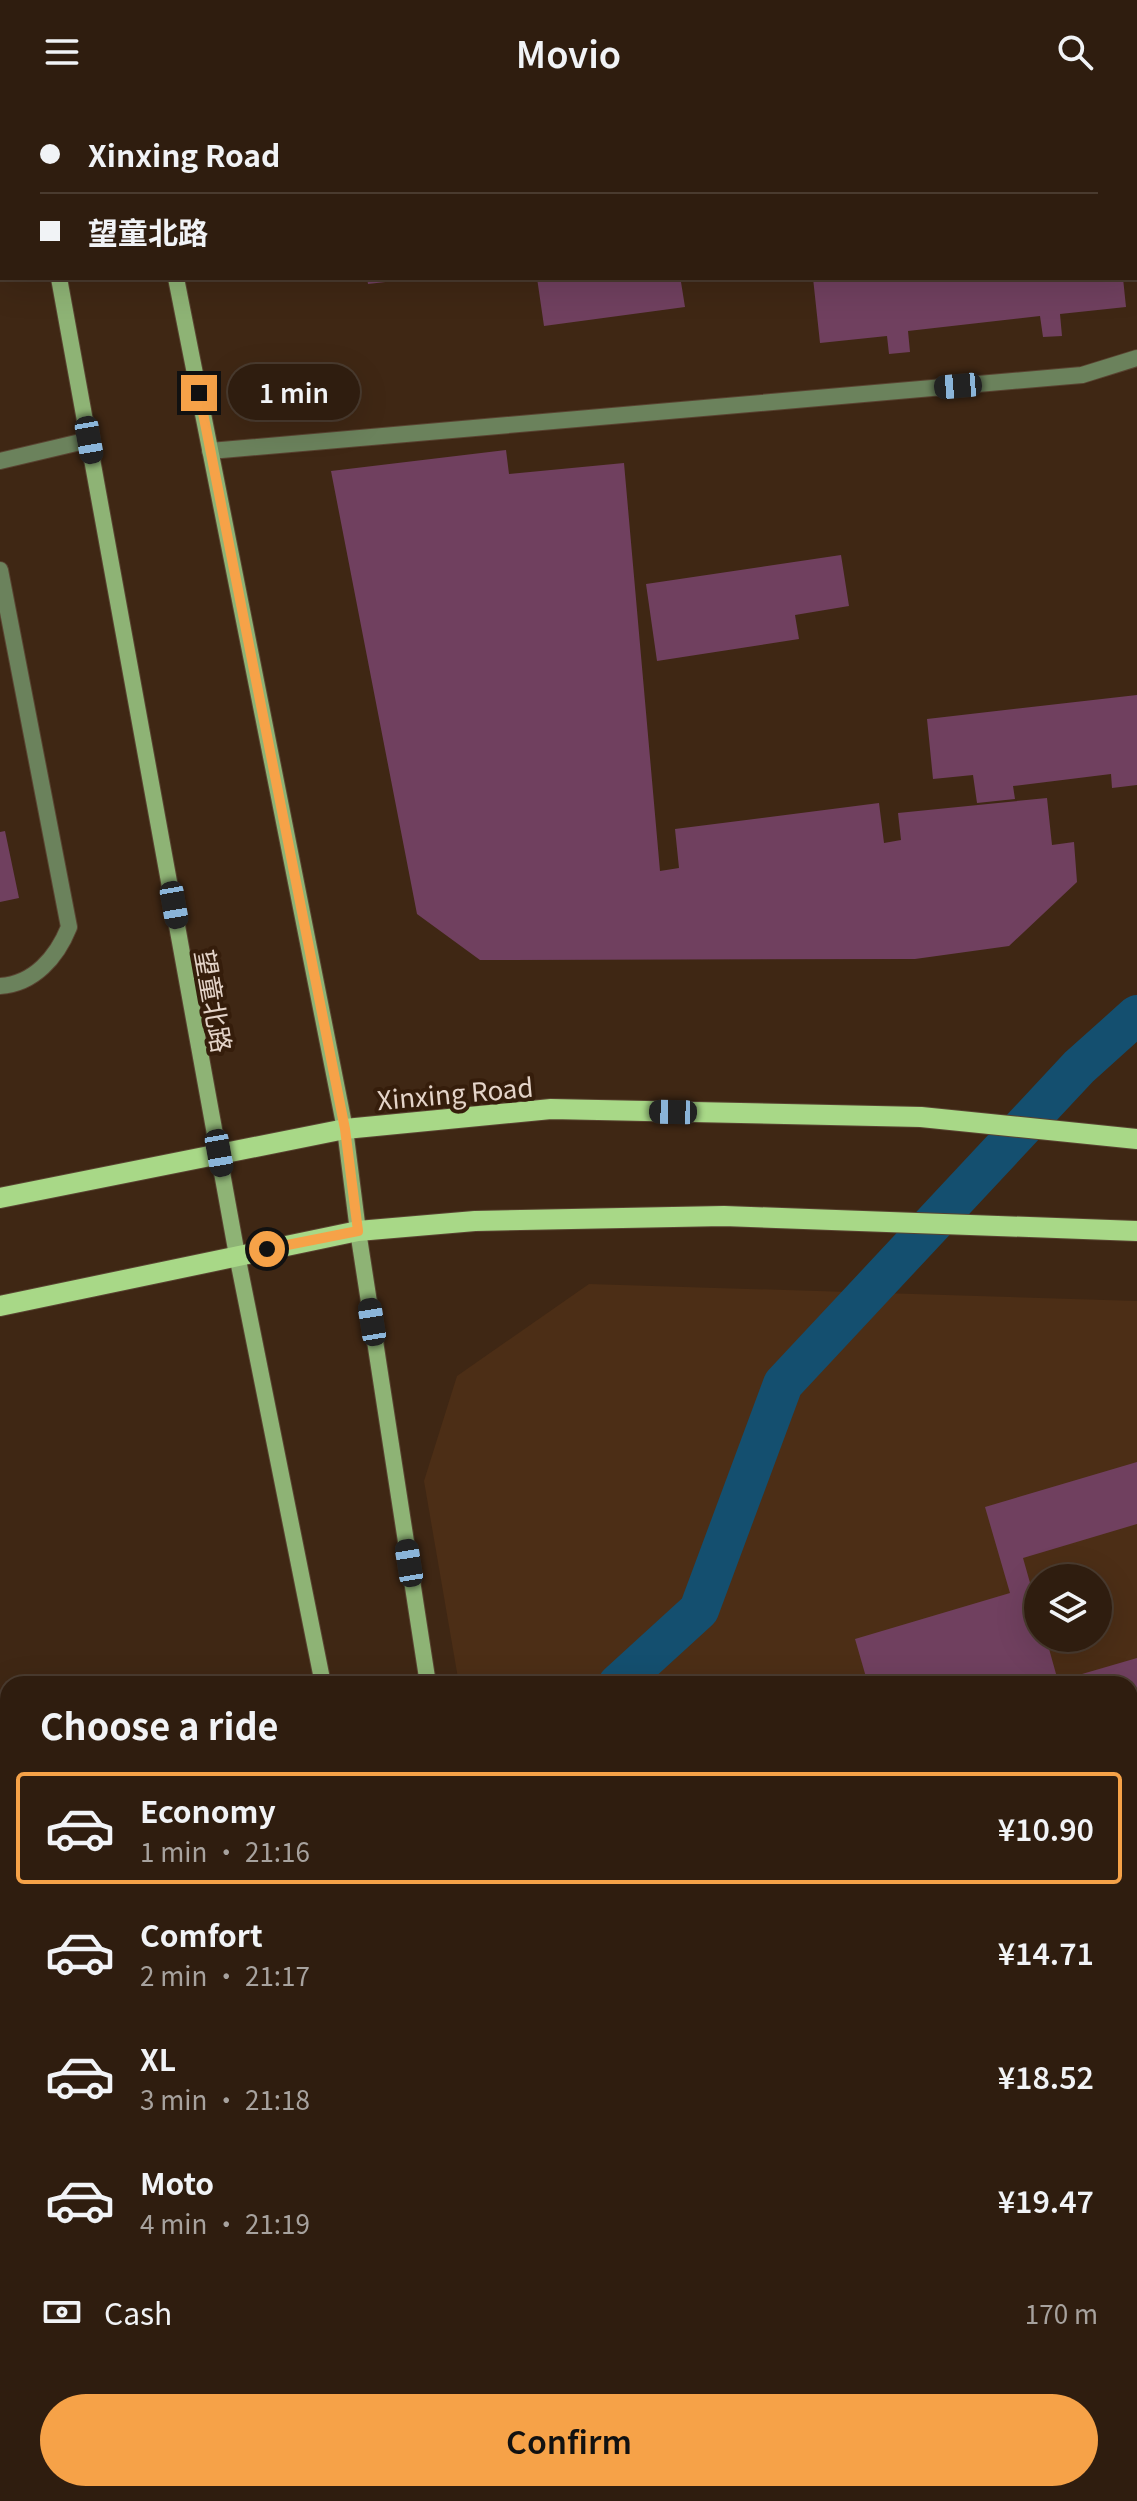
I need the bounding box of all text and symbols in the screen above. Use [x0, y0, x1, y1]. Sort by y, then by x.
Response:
text: Movio [516, 26, 621, 78]
icon: menu [40, 30, 84, 74]
icon: search [1053, 30, 1097, 74]
text: Xinxing Road [88, 132, 280, 176]
text: 望童北路 [88, 209, 208, 253]
callout: 1 min [227, 365, 359, 421]
car [933, 372, 983, 400]
text: 1 min [259, 373, 329, 410]
route end [181, 375, 217, 411]
car [73, 414, 105, 466]
car [158, 879, 190, 931]
street label: 望童北路 [188, 947, 242, 1055]
street label: Xinxing Road [375, 1067, 535, 1117]
car [649, 1100, 697, 1124]
car [203, 1127, 235, 1179]
route start [249, 1231, 285, 1267]
car [356, 1296, 388, 1348]
car [393, 1537, 425, 1589]
map controls [1024, 1564, 1112, 1652]
button: layers [1024, 1564, 1112, 1652]
text: Choose a ride [40, 1698, 279, 1750]
text: Economy [140, 1788, 276, 1832]
icon: car [44, 1792, 116, 1864]
text: ¥10.90 [998, 1806, 1094, 1850]
text: 1 min · 21:16 [140, 1832, 310, 1869]
text: Comfort [140, 1912, 263, 1956]
icon: car [44, 1916, 116, 1988]
text: ¥14.71 [998, 1930, 1094, 1974]
text: 2 min · 21:17 [140, 1956, 310, 1993]
text: XL [140, 2036, 176, 2080]
icon: car [44, 2040, 116, 2112]
text: ¥18.52 [998, 2054, 1094, 2098]
text: 3 min · 21:18 [140, 2080, 310, 2117]
text: Moto [140, 2160, 214, 2204]
icon: car [44, 2164, 116, 2236]
text: ¥19.47 [998, 2178, 1094, 2222]
text: 4 min · 21:19 [140, 2204, 310, 2241]
icon: cash [40, 2290, 84, 2334]
text: Cash [104, 2290, 172, 2334]
text: 170 m [1025, 2294, 1098, 2331]
button: Confirm [40, 2394, 1098, 2486]

